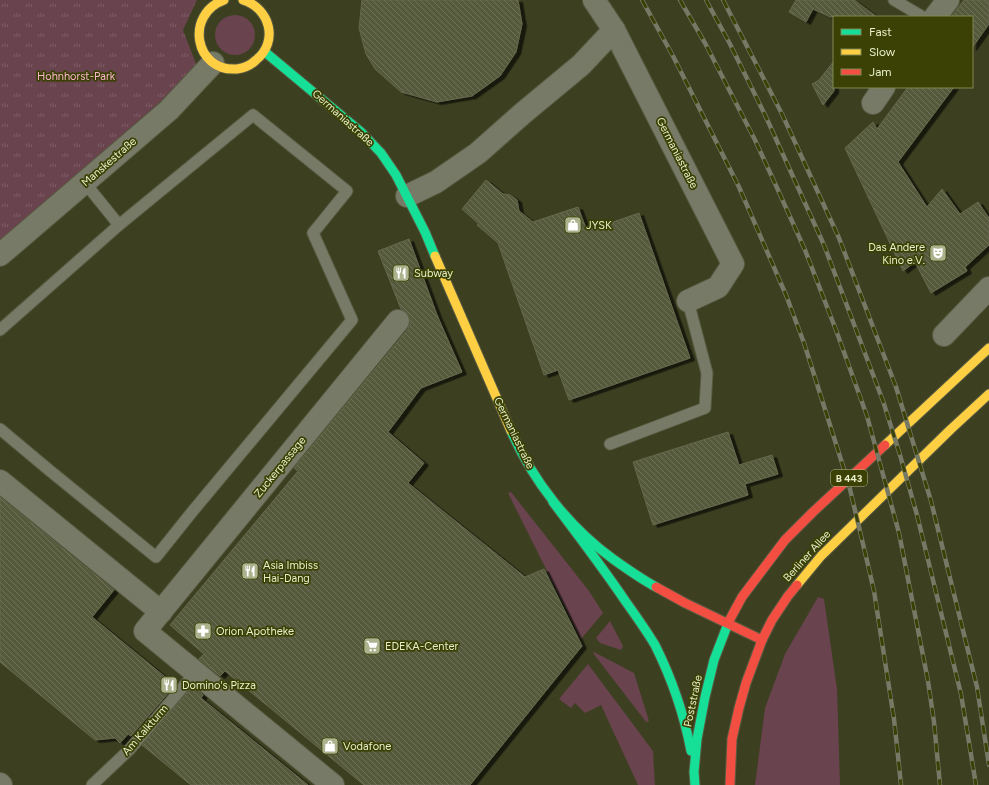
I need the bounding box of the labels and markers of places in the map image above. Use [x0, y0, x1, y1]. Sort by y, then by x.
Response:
shop icon: JYSK [563, 215, 583, 235]
place label: JYSK [586, 219, 612, 232]
place label: Das Andere Kino e.V. [868, 241, 925, 267]
theatre icon: Das Andere Kino e.V. [928, 243, 948, 263]
restaurant icon: Subway [391, 263, 411, 283]
place label: Subway [414, 267, 453, 280]
place label: Asia Imbiss Hai-Dang [263, 559, 318, 585]
restaurant icon: Asia Imbiss Hai-Dang [240, 561, 260, 581]
pharmacy icon: Orion Apotheke [193, 621, 213, 641]
place label: Orion Apotheke [216, 625, 294, 638]
supermarket icon: EDEKA-Center [362, 636, 382, 656]
place label: EDEKA-Center [385, 640, 459, 653]
restaurant icon: Domino's Pizza [159, 675, 179, 695]
place label: Domino's Pizza [182, 679, 256, 692]
shop icon: Vodafone [320, 736, 340, 756]
place label: Vodafone [343, 740, 391, 753]

